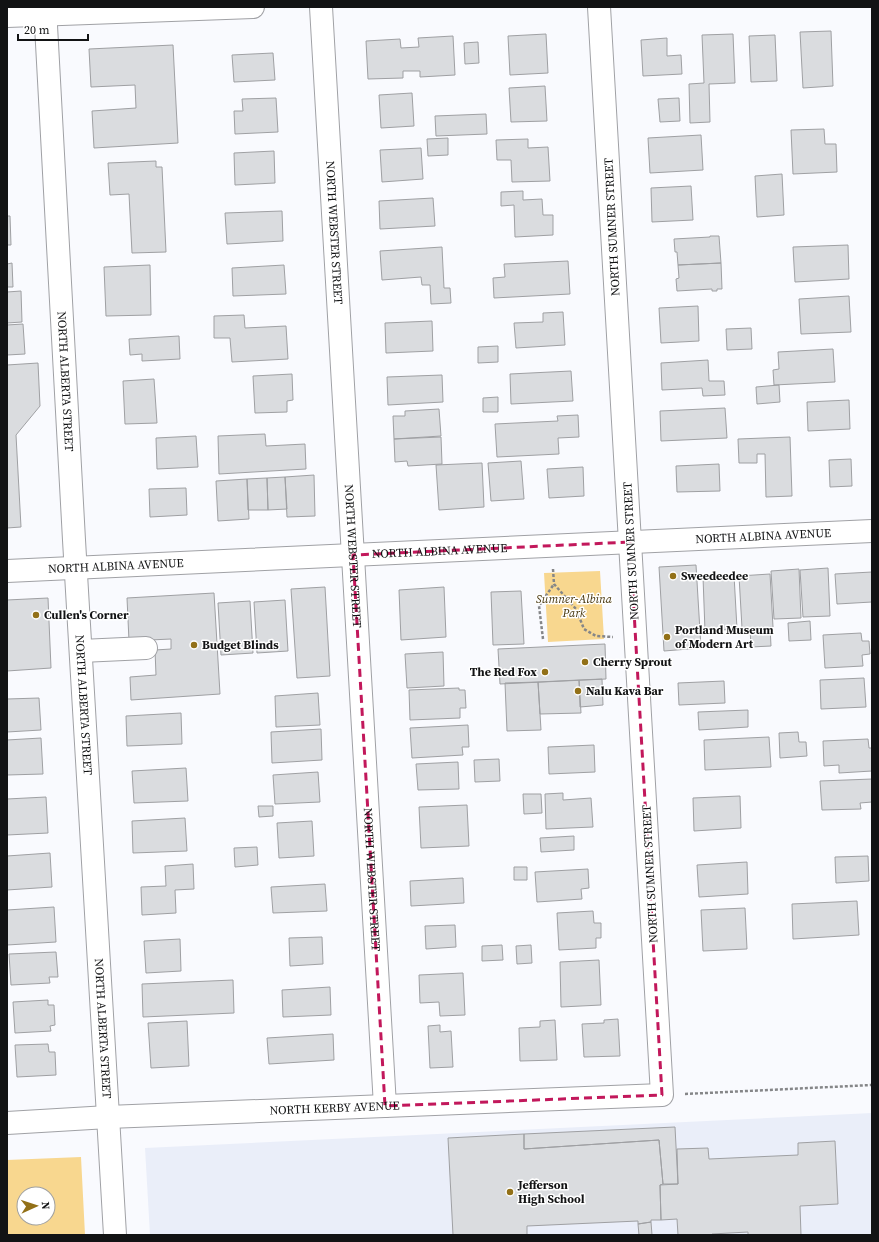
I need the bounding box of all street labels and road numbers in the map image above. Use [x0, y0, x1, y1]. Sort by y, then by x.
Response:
street label: NORTH SUMNER STREET [600, 157, 624, 296]
street label: NORTH WEBSTER STREET [322, 160, 346, 306]
street label: NORTH ALBERTA STREET [54, 311, 77, 453]
street label: NORTH SUMNER STREET [619, 481, 643, 620]
street label: NORTH WEBSTER STREET [341, 484, 365, 629]
street label: NORTH ALBINA AVENUE [695, 525, 831, 547]
street label: NORTH ALBINA AVENUE [371, 540, 508, 562]
street label: NORTH ALBINA AVENUE [48, 555, 184, 577]
street label: NORTH ALBERTA STREET [72, 634, 96, 776]
street label: NORTH SUMNER STREET [638, 804, 662, 943]
street label: NORTH WEBSTER STREET [360, 807, 384, 952]
street label: NORTH ALBERTA STREET [91, 958, 115, 1100]
street label: NORTH KERBY AVENUE [269, 1097, 400, 1119]

